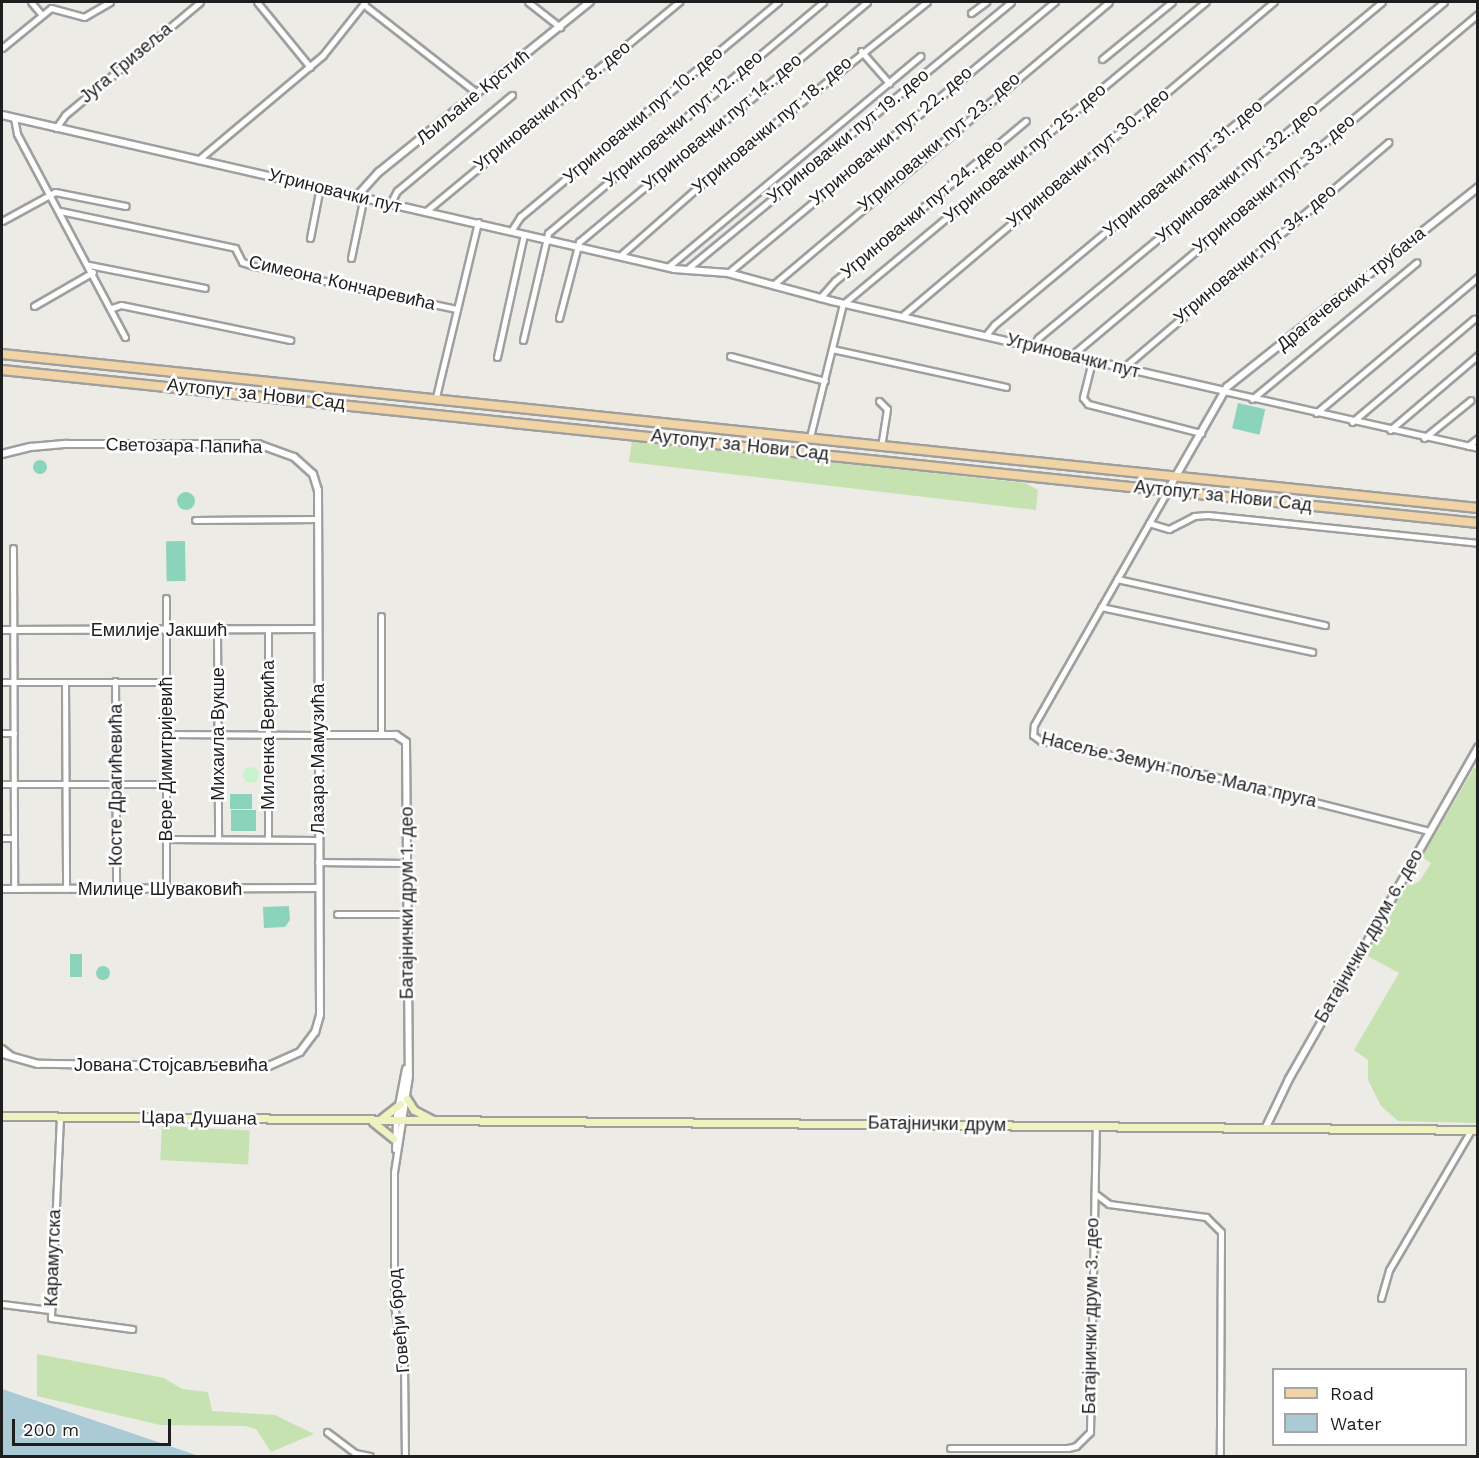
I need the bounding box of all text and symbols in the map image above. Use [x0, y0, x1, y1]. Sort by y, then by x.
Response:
street label: Југа Гризеља [76, 18, 176, 108]
street label: Угриновачки пут 8. део [469, 36, 635, 176]
street label: Угриновачки пут 10. део [559, 42, 727, 188]
street label: Љиљане Крстић [412, 45, 534, 149]
street label: Угриновачки пут 12. део [599, 46, 767, 192]
street label: Угриновачки пут 14. део [638, 49, 806, 195]
street label: Угриновачки пут 18. део [688, 52, 856, 198]
street label: Угриновачки пут 22. део [805, 62, 977, 210]
street label: Угриновачки пут 19. део [763, 64, 933, 208]
street label: Угриновачки пут 23. део [853, 68, 1025, 216]
street label: Угриновачки пут 25. део [939, 79, 1111, 227]
street label: Угриновачки пут 30. део [1002, 84, 1174, 232]
street label: Угриновачки пут 31. део [1099, 95, 1267, 241]
street label: Угриновачки пут 32. део [1151, 99, 1323, 247]
street label: Угриновачки пут 33. део [1188, 110, 1360, 258]
street label: Угриновачки пут 24. део [837, 135, 1007, 283]
street label: Угриновачки пут [266, 164, 404, 218]
street label: Угриновачки пут 34. део [1169, 180, 1341, 328]
street label: Драгачевских трубача [1272, 222, 1430, 356]
street label: Симеона Кончаревића [247, 251, 437, 315]
street label: Угриновачки пут [1004, 329, 1142, 383]
street label: Аутопут за Нови Сад [166, 374, 346, 414]
street label: Аутопут за Нови Сад [650, 425, 830, 465]
street label: Светозара Папића [105, 434, 263, 458]
street label: Аутопут за Нови Сад [1133, 476, 1313, 516]
street label: Емилије Јакшић [91, 619, 227, 641]
street label: Миленка Веркића [257, 660, 279, 810]
street label: Михаила Вукше [207, 667, 229, 801]
street label: Вере Димитријевић [155, 677, 177, 841]
street label: Лазара Мамузића [307, 683, 329, 835]
street label: Косте Драгићевића [105, 704, 127, 866]
street label: Насеље Земун поље Мала пруга [1039, 728, 1319, 812]
street label: Батајнички друм 1. део [396, 806, 418, 1000]
street label: Батајнички друм 6. део [1310, 845, 1428, 1027]
street label: Милице Шуваковић [78, 878, 242, 900]
street label: Јована Стојсављевића [74, 1054, 268, 1076]
street label: Цара Душана [141, 1106, 257, 1130]
street label: Батајнички друм [868, 1112, 1006, 1136]
street label: Карамутска [41, 1209, 65, 1307]
street label: Батајнички друм 3. део [1078, 1218, 1104, 1414]
street label: Говеђи брод [384, 1268, 414, 1374]
legend [1272, 1368, 1467, 1446]
text: Road [1330, 1383, 1374, 1404]
scale bar [15, 1407, 174, 1445]
text: Water [1330, 1413, 1382, 1434]
text: 200 m [23, 1419, 79, 1440]

